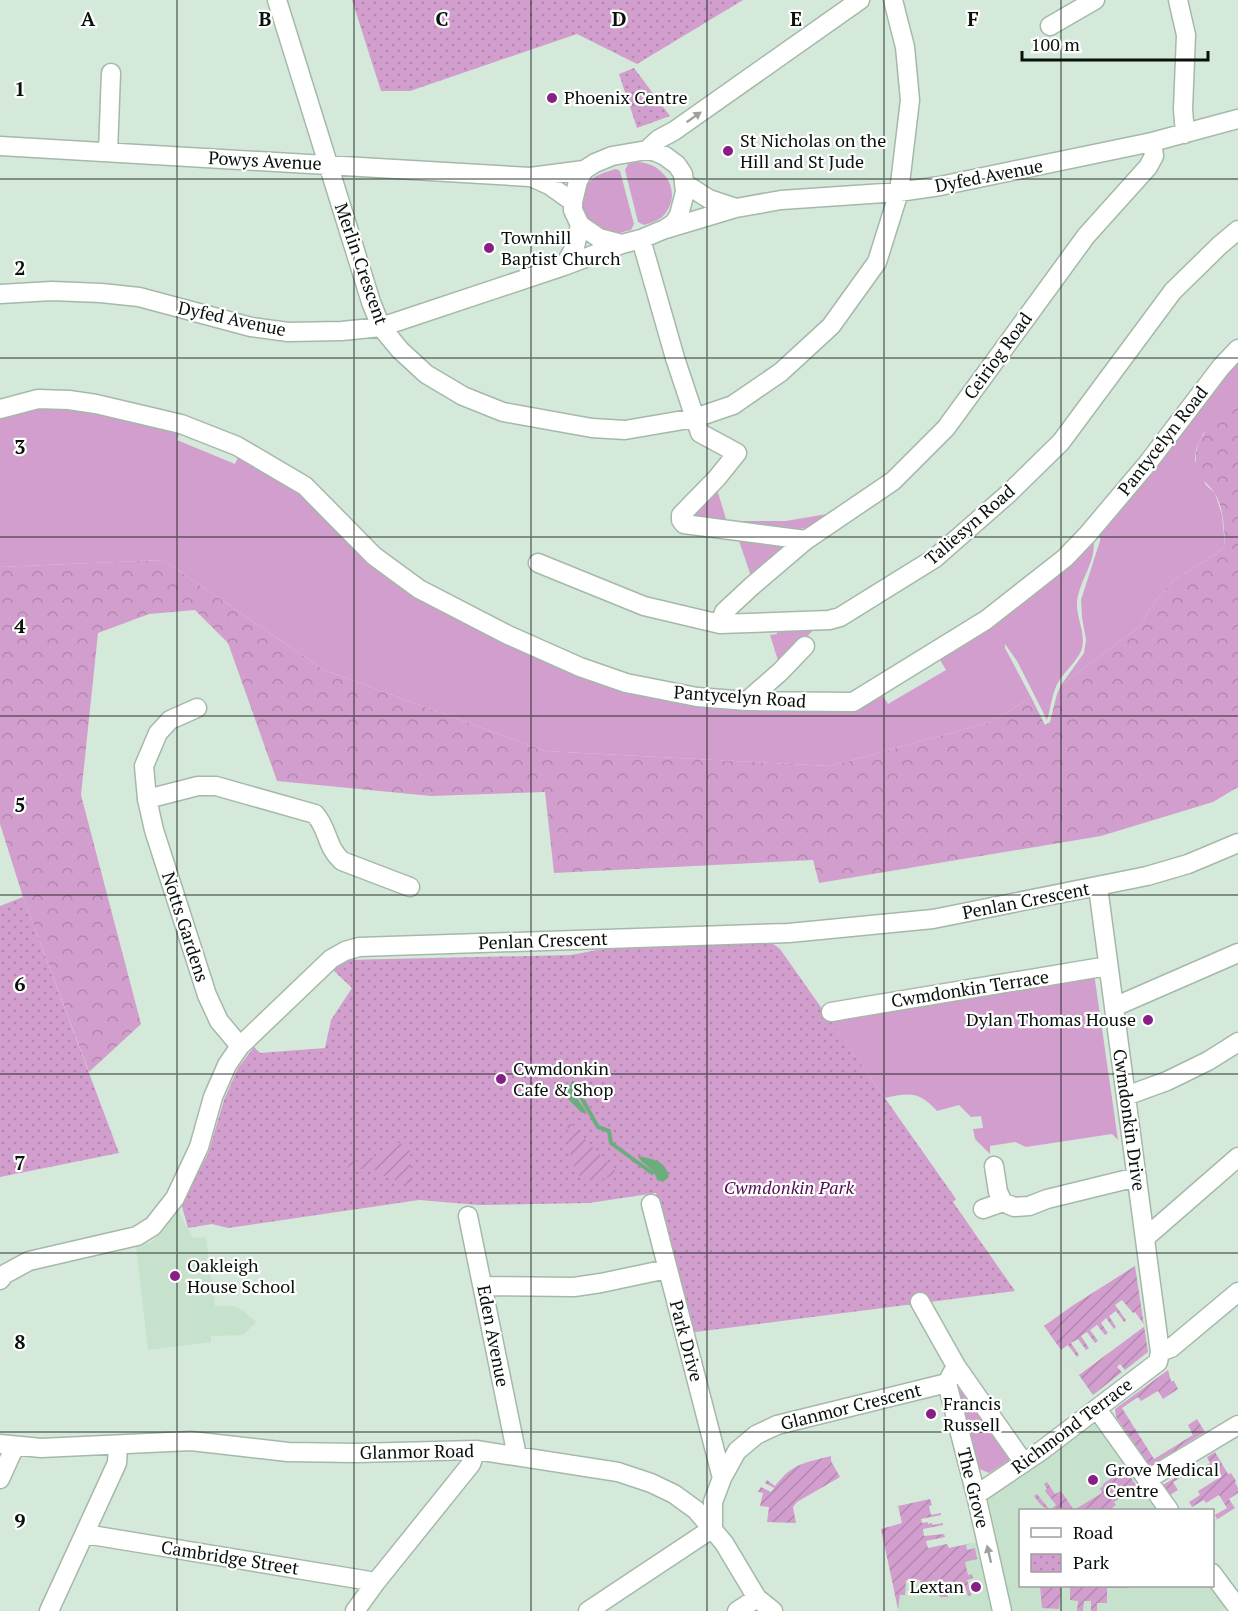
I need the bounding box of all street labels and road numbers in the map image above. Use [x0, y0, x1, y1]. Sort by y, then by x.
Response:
street label: Powys Avenue [208, 145, 322, 175]
street label: Dyfed Avenue [933, 153, 1045, 197]
street label: Merlin Crescent [330, 200, 394, 328]
street label: Dyfed Avenue [176, 295, 288, 341]
street label: Ceiriog Road [958, 307, 1037, 404]
street label: Pantycelyn Road [1112, 381, 1213, 500]
street label: Taliesyn Road [919, 479, 1019, 570]
street label: Pantycelyn Road [673, 679, 807, 713]
street label: Notts Gardens [157, 869, 215, 985]
street label: Penlan Crescent [960, 876, 1092, 924]
street label: Penlan Crescent [478, 926, 608, 954]
street label: Cwmdonkin Terrace [889, 964, 1050, 1012]
street label: Cwmdonkin Drive [1108, 1047, 1152, 1192]
street label: Eden Avenue [472, 1283, 516, 1389]
street label: Park Drive [665, 1297, 709, 1384]
street label: Richmond Terrace [1006, 1372, 1137, 1479]
street label: Glanmor Crescent [778, 1377, 924, 1435]
street label: Glanmor Road [360, 1438, 474, 1464]
street label: The Grove [952, 1445, 996, 1530]
street label: Cambridge Street [160, 1534, 301, 1580]

